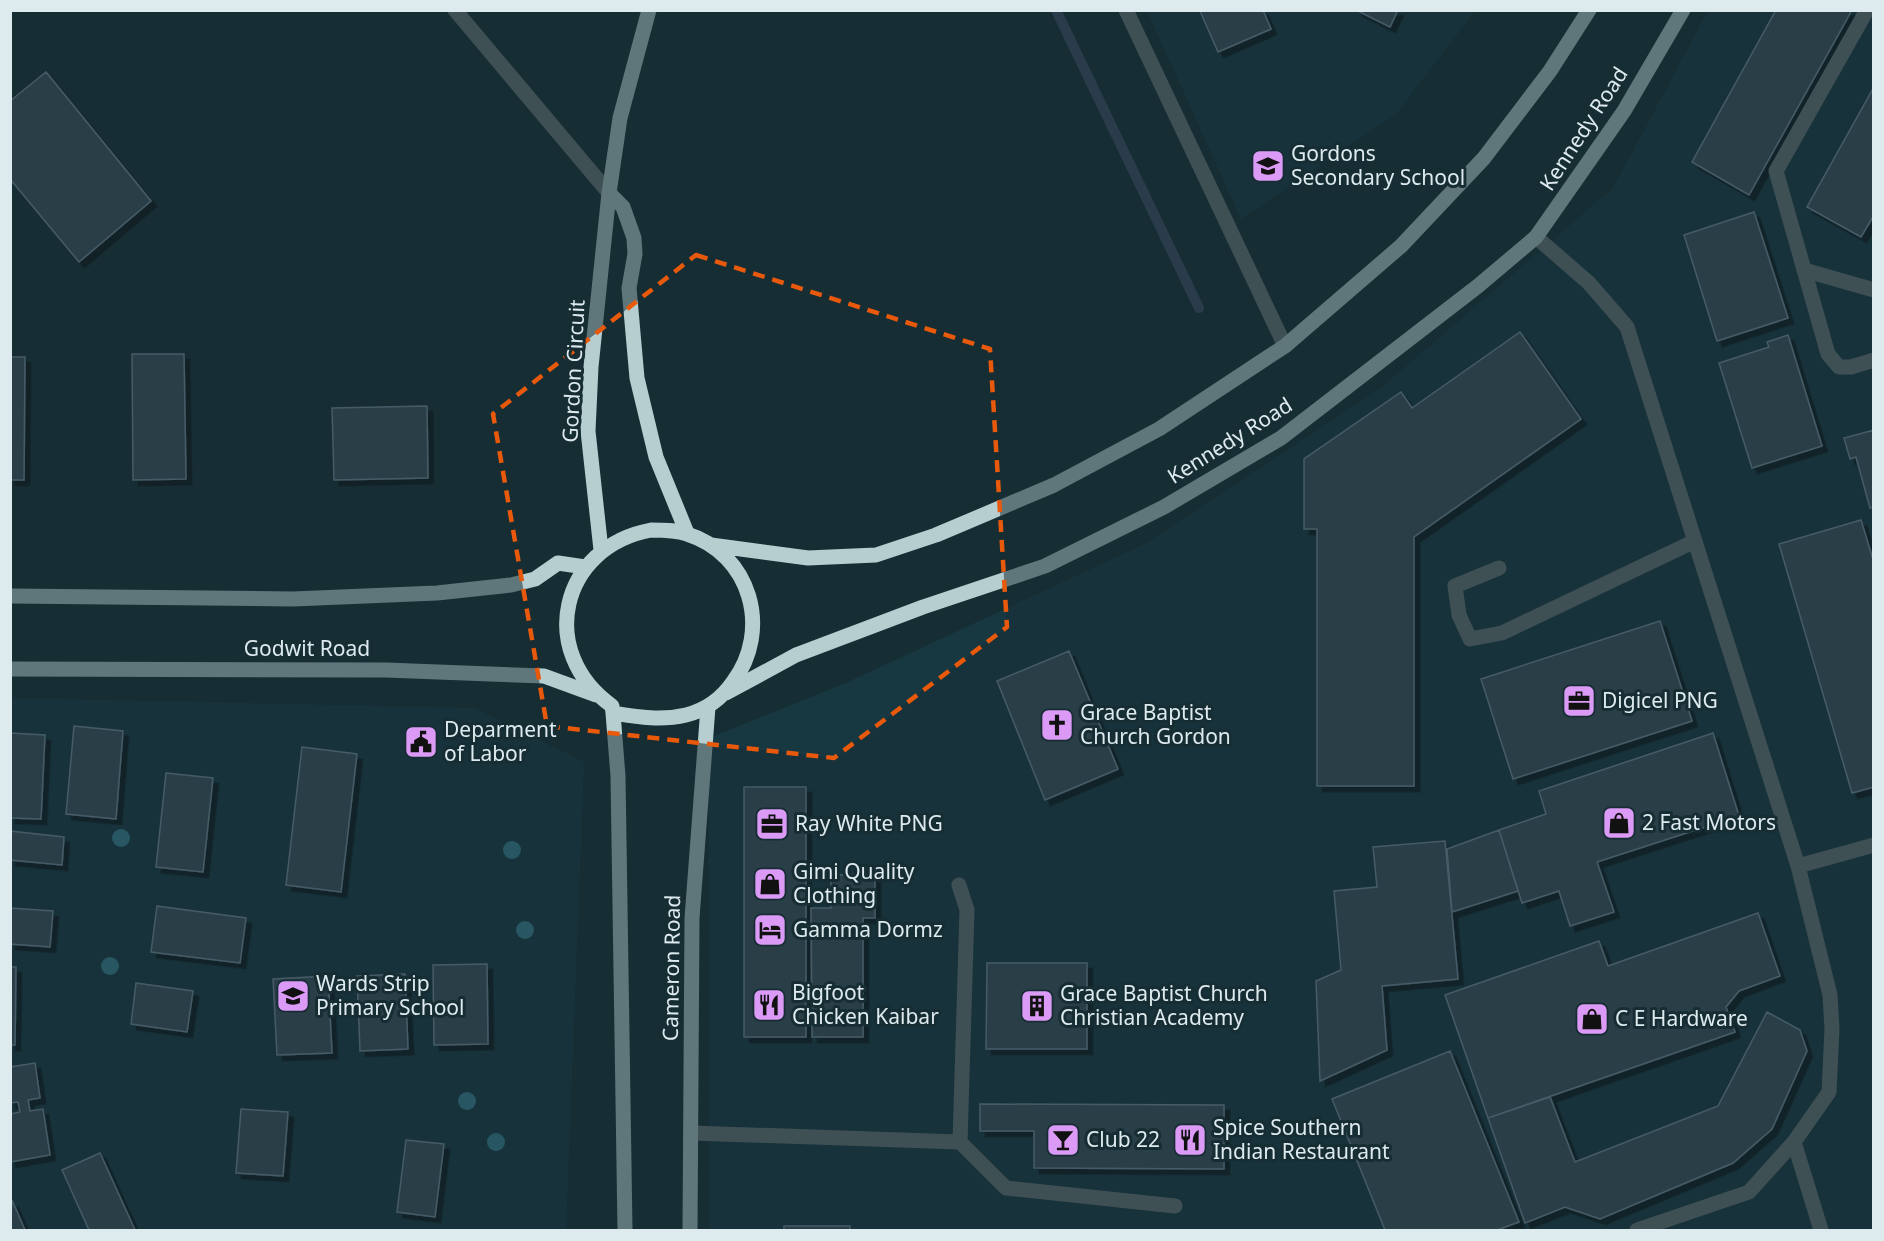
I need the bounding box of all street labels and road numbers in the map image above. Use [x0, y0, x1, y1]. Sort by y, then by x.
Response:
street label: Kennedy Road [1533, 61, 1634, 196]
street label: Gordon Circuit [555, 298, 591, 443]
street label: Kennedy Road [1162, 391, 1297, 490]
street label: Godwit Road [244, 634, 370, 662]
street label: Cameron Road [656, 895, 686, 1041]

